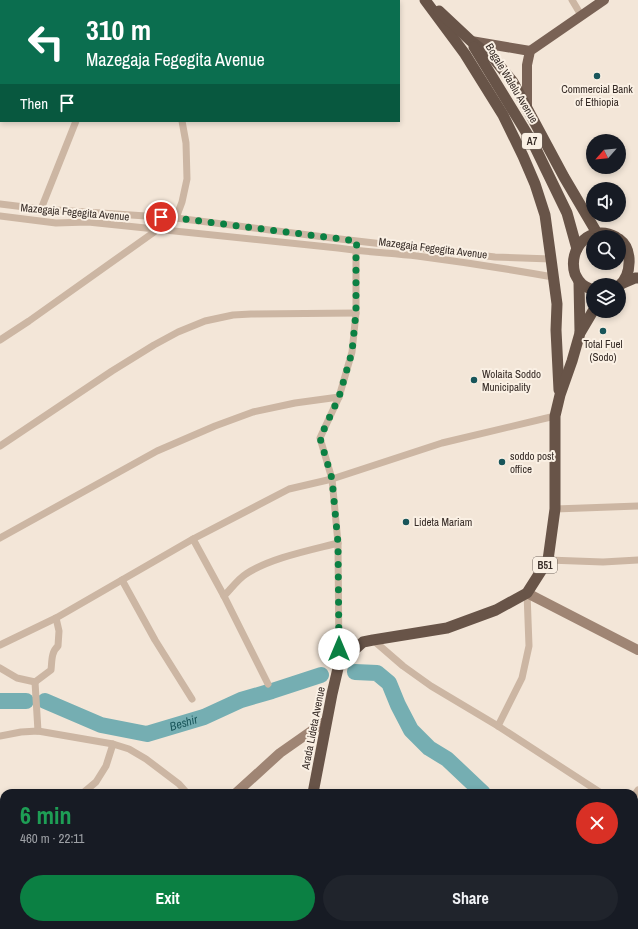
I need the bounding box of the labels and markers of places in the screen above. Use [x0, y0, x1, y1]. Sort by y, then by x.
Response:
marker: Commercial Bank of Ethiopia [592, 71, 602, 81]
place label: Commercial Bank of Ethiopia [561, 82, 633, 109]
pin [144, 200, 178, 234]
marker: Total Fuel (Sodo) [598, 326, 608, 336]
place label: Total Fuel (Sodo) [583, 337, 623, 364]
place label: Wolaita Soddo Municipality [482, 367, 541, 394]
marker: Wolaita Soddo Municipality [469, 375, 479, 385]
place label: soddo post office [510, 449, 555, 476]
marker: soddo post office [497, 457, 507, 467]
place label: Lideta Mariam [414, 515, 472, 529]
marker: Lideta Mariam [401, 517, 411, 527]

